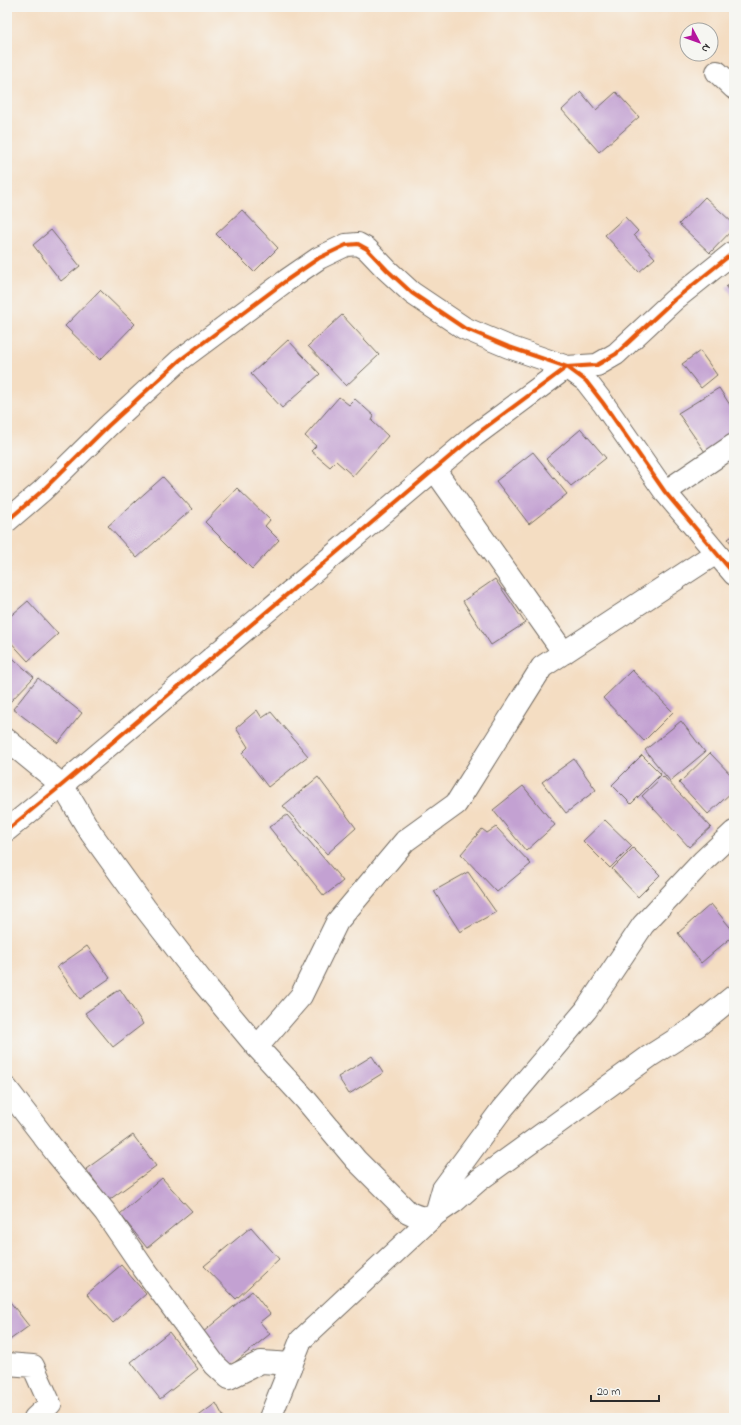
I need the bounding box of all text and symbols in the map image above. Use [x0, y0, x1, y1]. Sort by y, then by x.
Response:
north arrow [679, 22, 719, 62]
text: N [697, 40, 714, 56]
scale bar [591, 1377, 659, 1403]
text: 20 m [597, 1383, 620, 1401]

